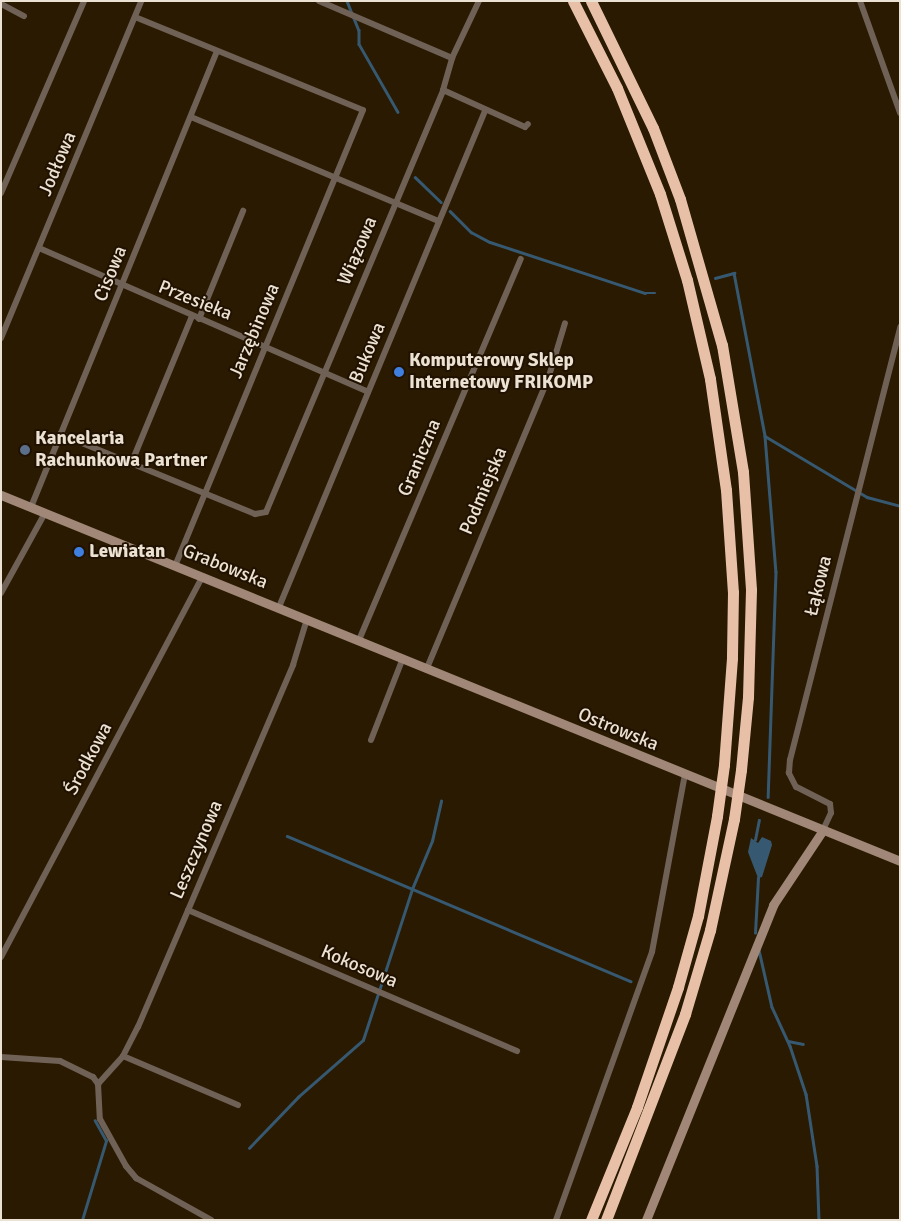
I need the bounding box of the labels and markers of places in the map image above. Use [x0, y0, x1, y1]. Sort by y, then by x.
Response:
place label: Komputerowy Sklep Internetowy FRIKOMP [409, 350, 593, 394]
marker: Komputerowy Sklep Internetowy FRIKOMP [393, 366, 405, 378]
place label: Kancelaria Rachunkowa Partner [35, 428, 207, 472]
marker: Kancelaria Rachunkowa Partner [19, 444, 31, 456]
place label: Lewiatan [89, 541, 165, 563]
marker: Lewiatan [73, 546, 85, 558]

